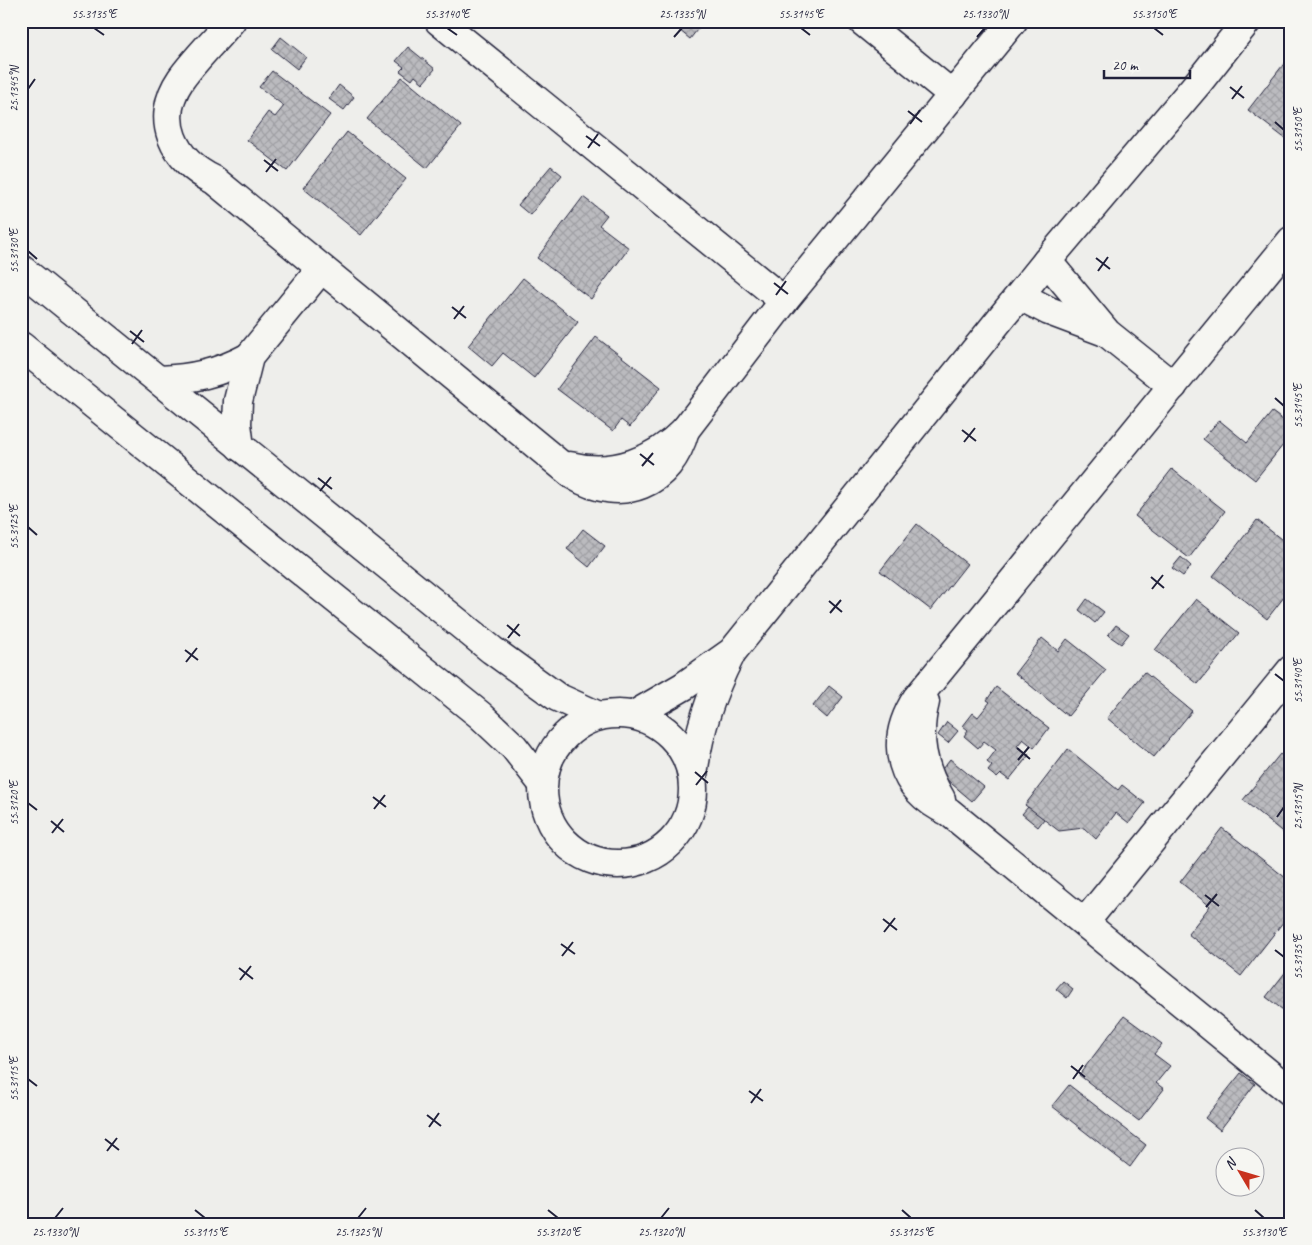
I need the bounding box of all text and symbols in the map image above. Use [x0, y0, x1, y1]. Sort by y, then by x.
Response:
text: 55.3135°E [72, 6, 118, 22]
text: 55.3140°E [425, 6, 471, 22]
text: 25.1335°N [659, 6, 706, 22]
text: 55.3145°E [779, 6, 825, 22]
text: 25.1330°N [962, 6, 1009, 22]
text: 55.3150°E [1132, 6, 1178, 22]
scale bar [1104, 48, 1191, 80]
text: 20 m [1112, 56, 1139, 75]
text: 25.1345°N [6, 65, 22, 112]
text: 55.3150°E [1290, 106, 1306, 152]
text: 55.3130°E [6, 227, 22, 273]
text: 55.3145°E [1290, 382, 1306, 428]
text: 55.3125°E [6, 503, 22, 549]
text: 55.3140°E [1290, 657, 1306, 703]
text: 55.3120°E [6, 779, 22, 825]
text: 25.1315°N [1290, 783, 1306, 830]
text: 55.3135°E [1290, 933, 1306, 979]
text: 55.3115°E [6, 1055, 22, 1101]
north arrow [1214, 1148, 1264, 1198]
text: N [1221, 1154, 1241, 1173]
text: 25.1330°N [32, 1224, 79, 1240]
text: 55.3115°E [183, 1224, 229, 1240]
text: 25.1325°N [335, 1224, 382, 1240]
text: 55.3120°E [536, 1224, 582, 1240]
text: 25.1320°N [638, 1224, 685, 1240]
text: 55.3125°E [889, 1224, 935, 1240]
text: 55.3130°E [1242, 1224, 1288, 1240]

